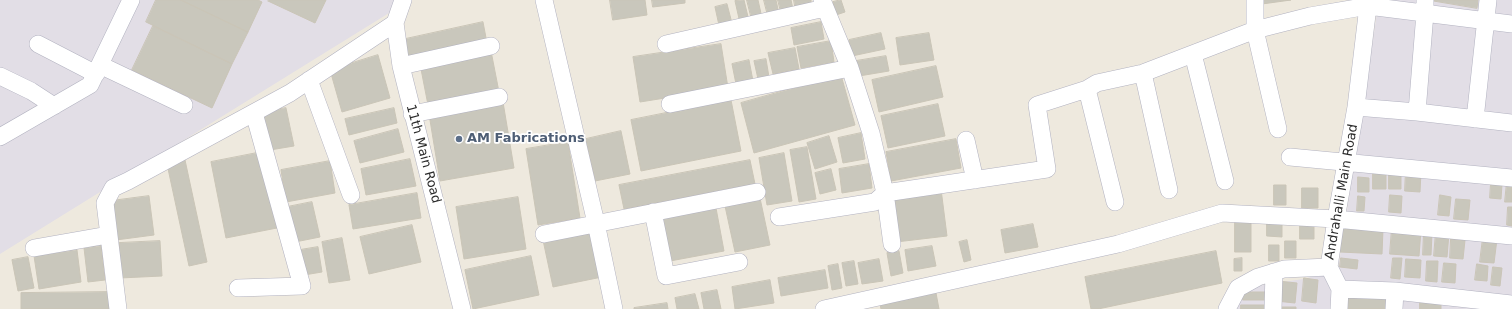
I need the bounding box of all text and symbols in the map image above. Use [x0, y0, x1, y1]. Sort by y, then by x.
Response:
street label: 11th Main Road [402, 103, 444, 205]
street label: Andrahalli Main Road [1322, 123, 1362, 261]
place label: AM Fabrications [467, 131, 585, 147]
marker: AM Fabrications [454, 134, 464, 144]

